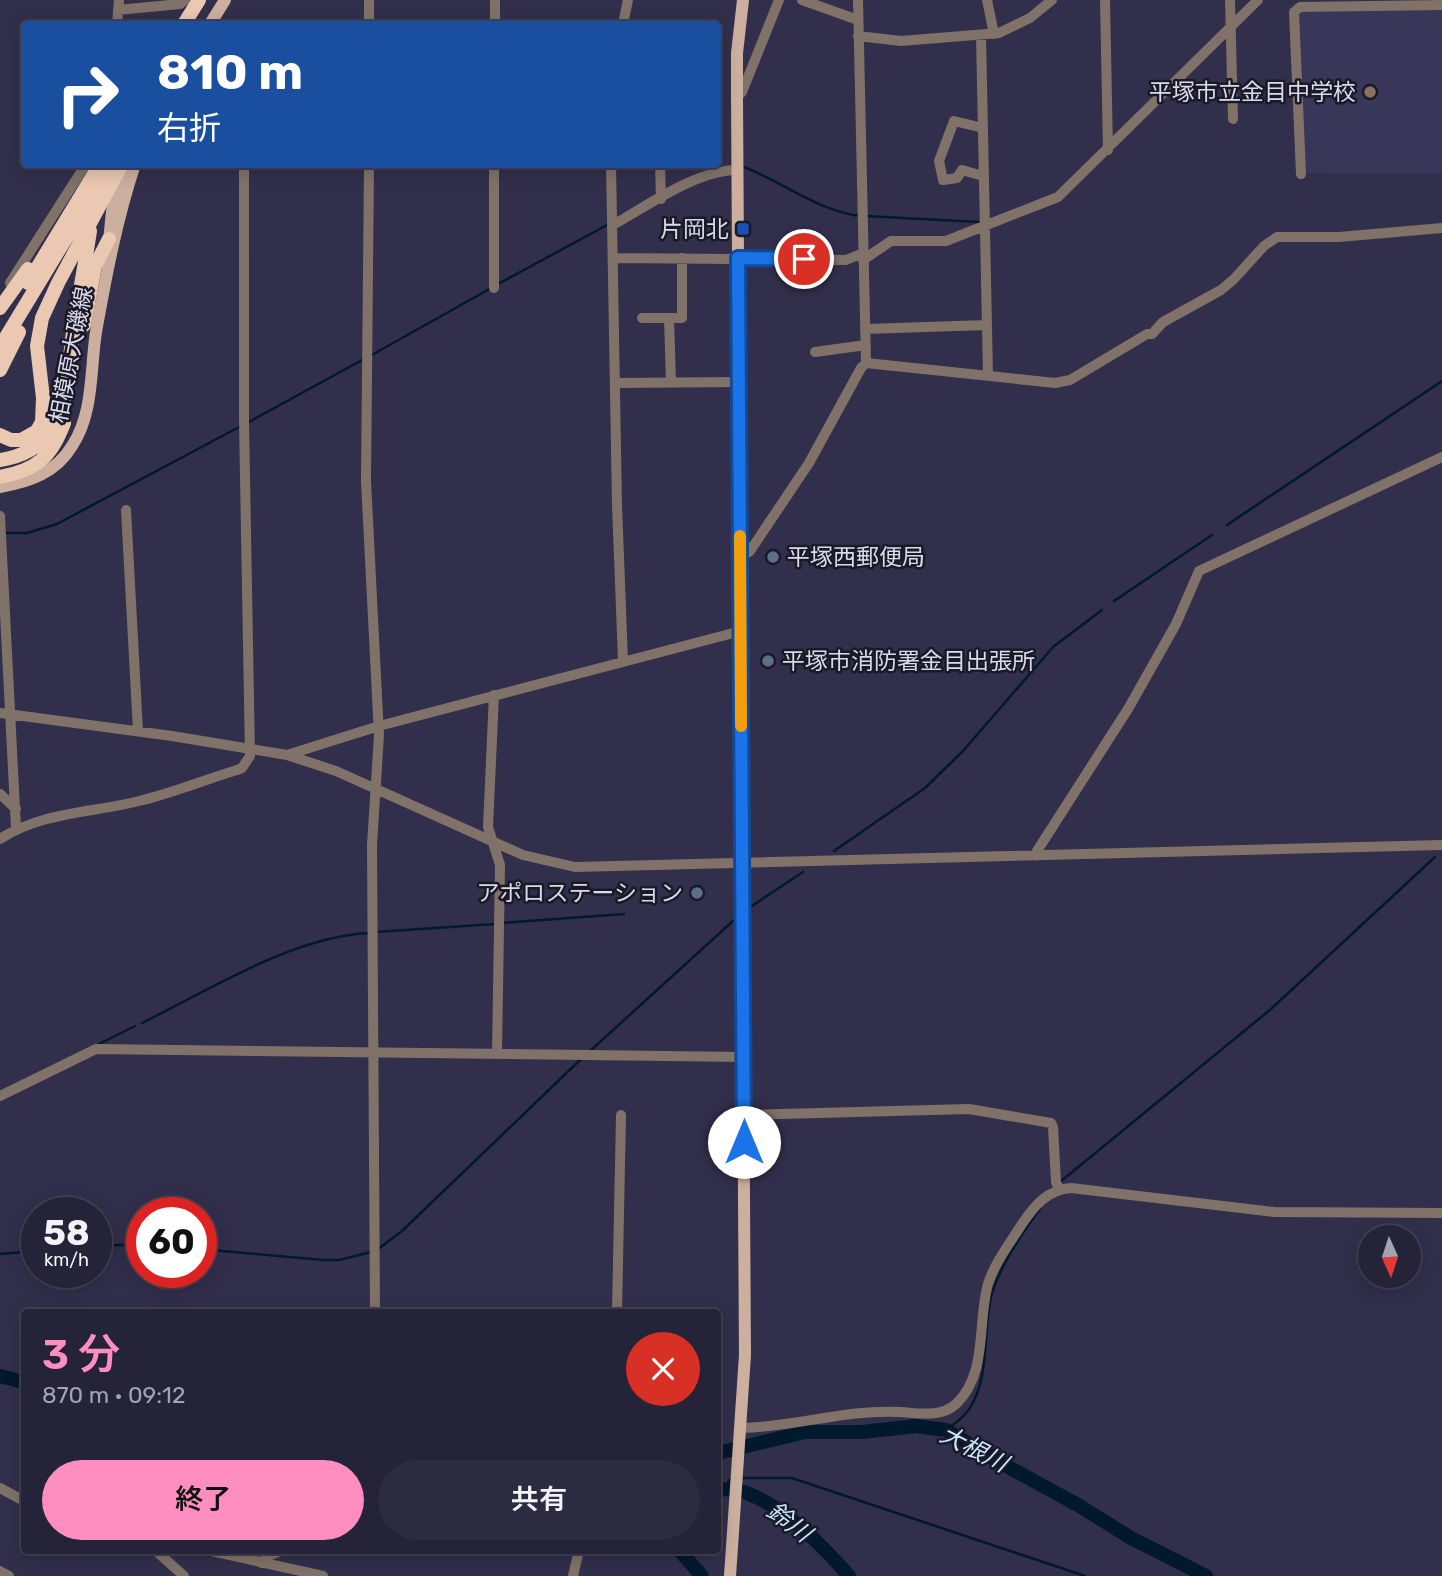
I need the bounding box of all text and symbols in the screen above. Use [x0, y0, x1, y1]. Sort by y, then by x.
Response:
text: 810 m [157, 43, 303, 101]
icon: right [42, 49, 133, 140]
place label: 平塚市立金目中学校 [1149, 78, 1356, 106]
marker: 平塚市立金目中学校 [1362, 84, 1378, 100]
text: 右折 [157, 109, 221, 147]
place label: 片岡北 [660, 215, 729, 243]
marker: 片岡北 [735, 221, 751, 237]
pin [774, 229, 834, 289]
icon: arrive [785, 240, 823, 278]
street label: 相模原大磯線 [44, 285, 98, 425]
place label: 平塚西郵便局 [787, 543, 925, 571]
marker: 平塚西郵便局 [765, 549, 781, 565]
place label: 平塚市消防署金目出張所 [782, 647, 1035, 675]
marker: 平塚市消防署金目出張所 [760, 653, 776, 669]
place label: アポロステーション [476, 879, 683, 907]
marker: アポロステーション [689, 885, 705, 901]
position arrow [707, 1105, 781, 1179]
speed limit sign: 60 [126, 1197, 217, 1288]
text: 58 [43, 1212, 90, 1254]
north arrow [1358, 1225, 1421, 1288]
map controls [1358, 1225, 1421, 1288]
text: km/h [44, 1249, 89, 1271]
text: 3 分 [42, 1330, 120, 1380]
button: close [626, 1332, 700, 1406]
text: 870 m · 09:12 [42, 1381, 185, 1409]
water label: 大根川 [936, 1420, 1015, 1479]
button: 終了 [42, 1460, 364, 1540]
button: 共有 [378, 1460, 700, 1540]
water label: 鈴川 [761, 1496, 819, 1549]

